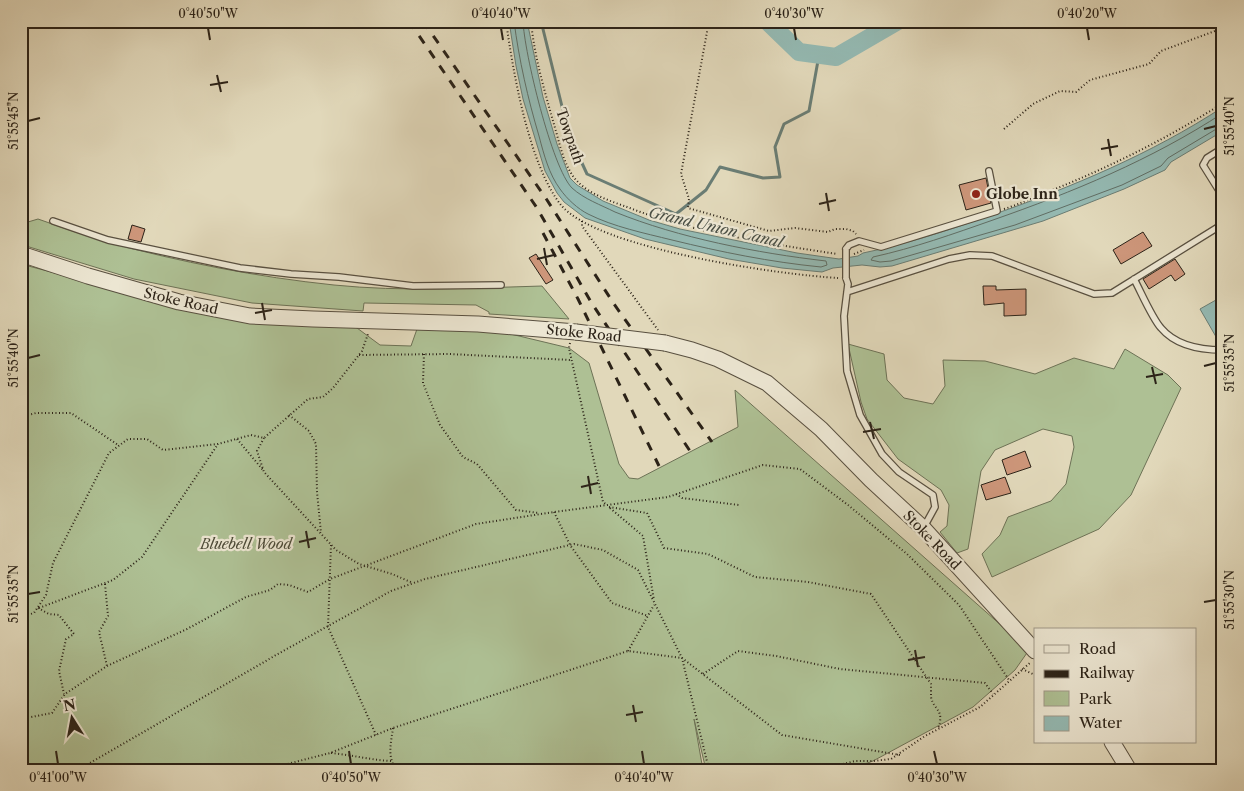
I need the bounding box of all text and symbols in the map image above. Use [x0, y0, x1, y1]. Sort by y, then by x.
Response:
text: 0°40'50"W [178, 6, 239, 21]
text: 0°40'40"W [471, 6, 532, 21]
text: 0°40'30"W [764, 6, 825, 21]
text: 0°40'20"W [1057, 6, 1118, 21]
text: 51°55'45"N [6, 92, 21, 150]
text: 51°55'40"N [1222, 96, 1237, 156]
street label: Towpath [552, 105, 588, 167]
place label: Globe Inn [986, 185, 1058, 203]
marker: Globe Inn [970, 188, 982, 200]
water label: Grand Union Canal [647, 202, 787, 252]
street label: Stoke Road [142, 284, 220, 318]
street label: Stoke Road [545, 320, 623, 346]
text: 51°55'40"N [6, 328, 21, 388]
text: 51°55'35"N [1222, 334, 1237, 392]
street label: Stoke Road [899, 507, 965, 574]
park label: Bluebell Wood [199, 535, 294, 553]
text: 51°55'35"N [6, 565, 21, 623]
text: 51°55'30"N [1222, 570, 1237, 630]
legend [1034, 628, 1196, 744]
text: Road [1079, 639, 1116, 658]
text: Railway [1079, 663, 1135, 682]
text: Park [1079, 689, 1113, 708]
north arrow [48, 694, 98, 744]
text: N [62, 695, 77, 715]
text: Water [1078, 713, 1123, 732]
text: 0°41'00"W [29, 770, 88, 785]
text: 0°40'50"W [321, 770, 382, 785]
text: 0°40'40"W [614, 770, 675, 785]
text: 0°40'30"W [907, 770, 968, 785]

